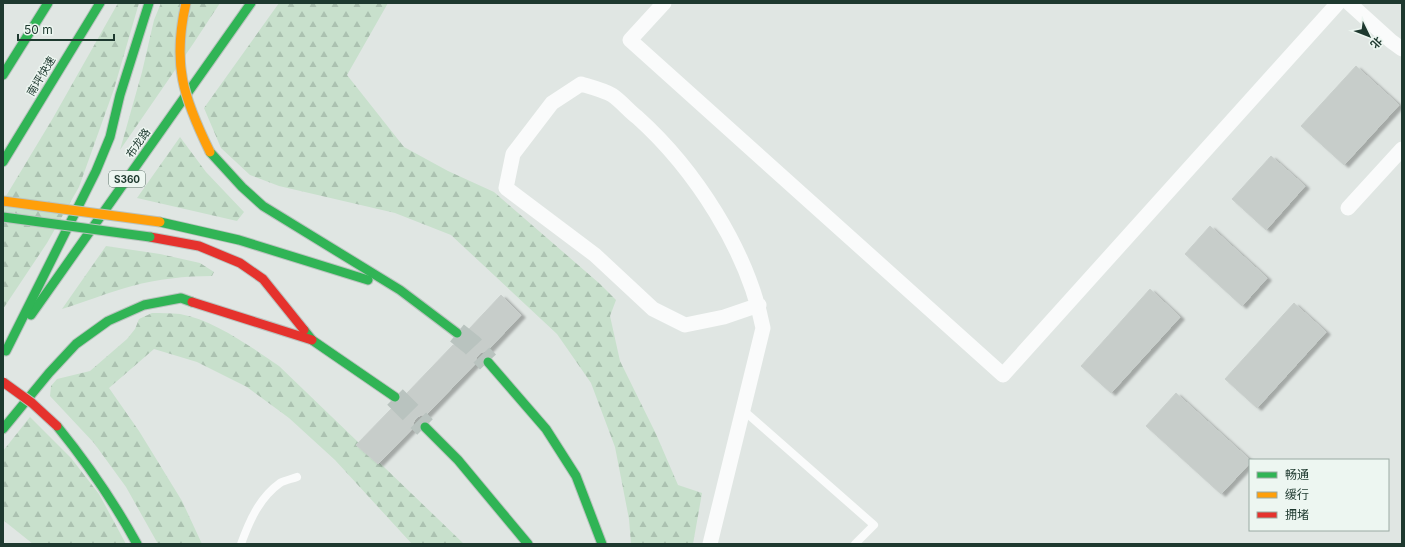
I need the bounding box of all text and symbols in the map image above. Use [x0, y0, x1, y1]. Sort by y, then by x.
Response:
scale bar [18, 16, 114, 42]
north arrow [1349, 16, 1389, 56]
text: 50 m [24, 22, 53, 37]
text: 北 [1367, 34, 1385, 52]
street label: 南坪快速 [24, 54, 58, 98]
street label: 布龙路 [123, 125, 153, 161]
road number: S360 [109, 171, 145, 187]
legend [1249, 459, 1389, 531]
text: 畅通 [1285, 467, 1309, 482]
text: 缓行 [1285, 487, 1309, 502]
text: 拥堵 [1285, 507, 1309, 522]

